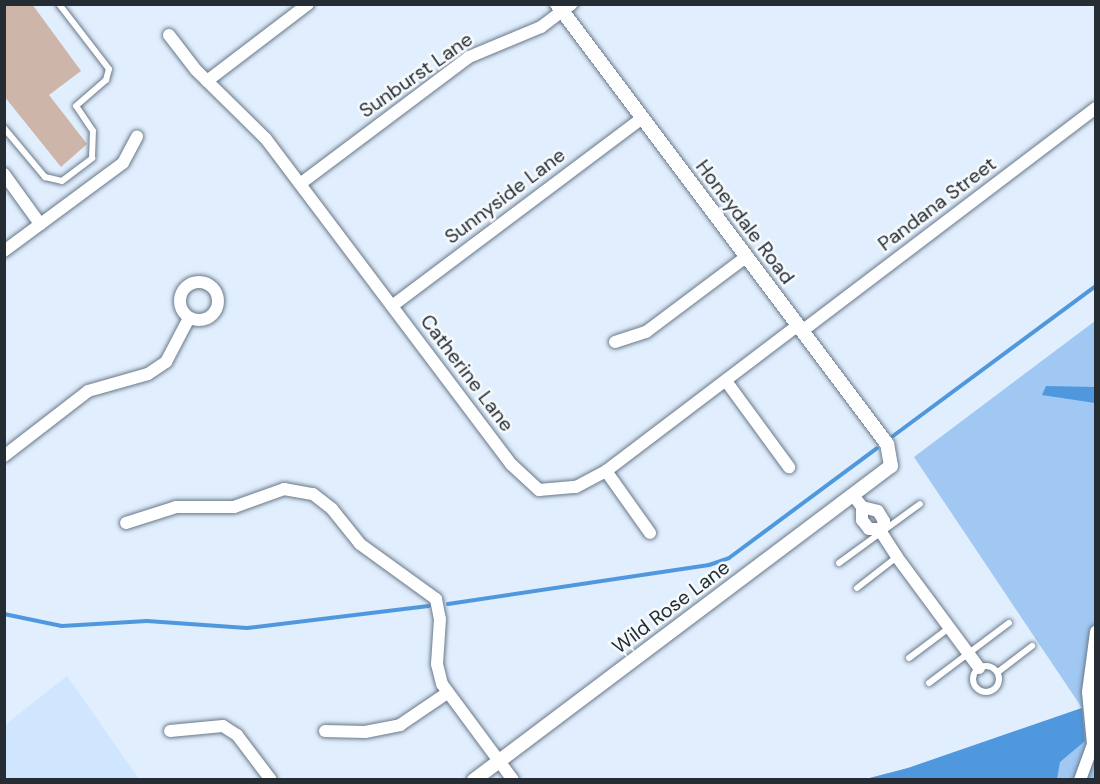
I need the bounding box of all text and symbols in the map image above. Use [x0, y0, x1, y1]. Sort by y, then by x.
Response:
street label: Sunburst Lane [355, 27, 477, 123]
street label: Sunnyside Lane [440, 143, 570, 249]
street label: Pandana Street [873, 152, 1001, 256]
street label: Honeydale Road [691, 155, 799, 289]
street label: Catherine Lane [415, 310, 519, 436]
street label: Wild Rose Lane [608, 555, 734, 659]

